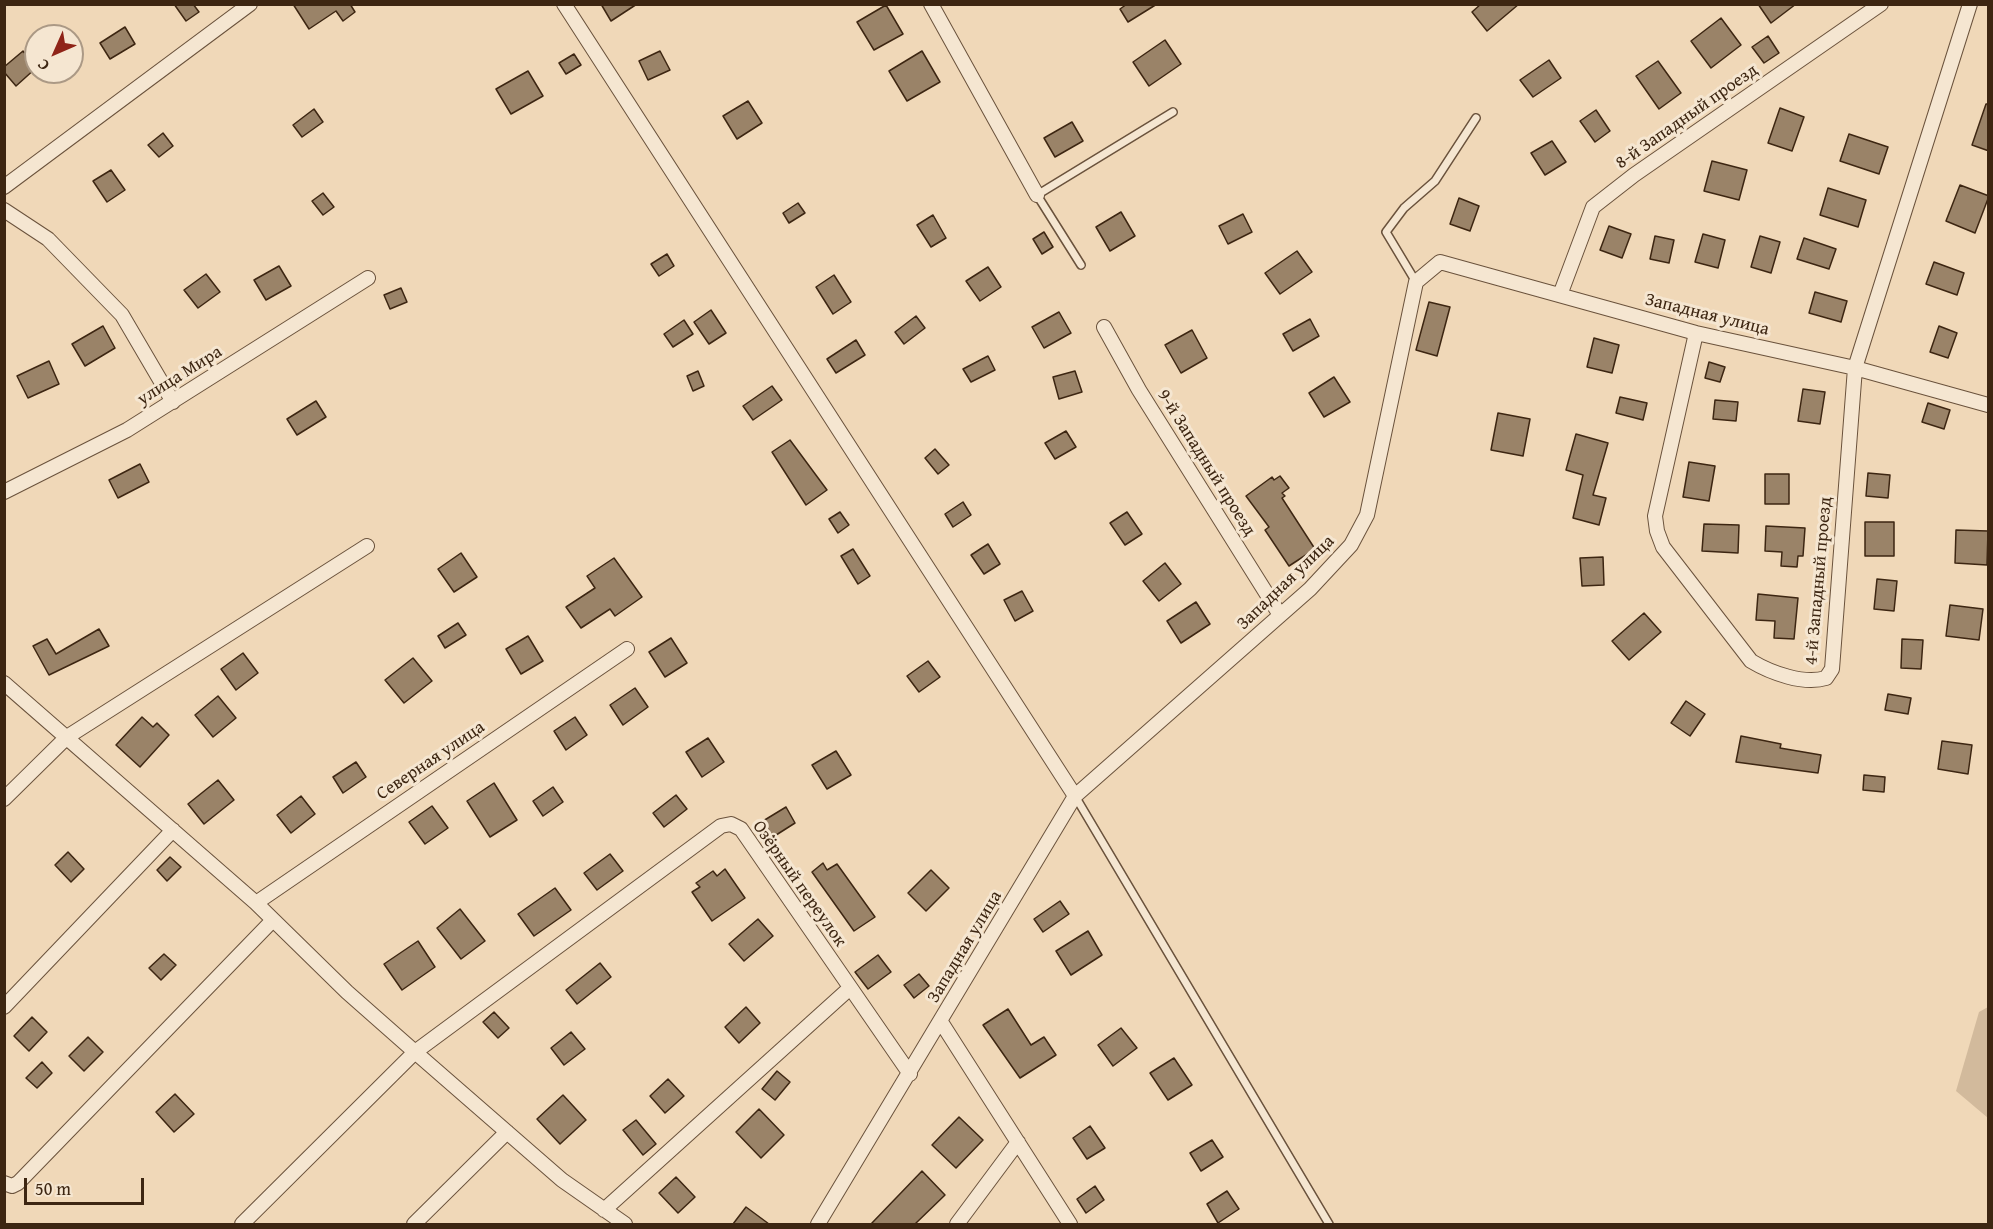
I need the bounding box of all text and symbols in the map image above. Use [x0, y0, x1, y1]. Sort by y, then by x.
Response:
north arrow [24, 24, 84, 84]
text: С [31, 54, 54, 77]
street label: 8-й Западный проезд [1612, 60, 1762, 174]
street label: Западная улица [1643, 289, 1771, 341]
street label: улица Мира [134, 341, 226, 411]
street label: 9-й Западный проезд [1152, 386, 1260, 540]
street label: 4-й Западный проезд [1801, 496, 1837, 666]
street label: Западная улица [1233, 531, 1339, 635]
street label: Северная улица [373, 717, 489, 805]
street label: Озёрный переулок [747, 817, 851, 951]
street label: Западная улица [923, 887, 1007, 1007]
scale bar [27, 1166, 147, 1204]
text: 50 m [35, 1175, 71, 1202]

